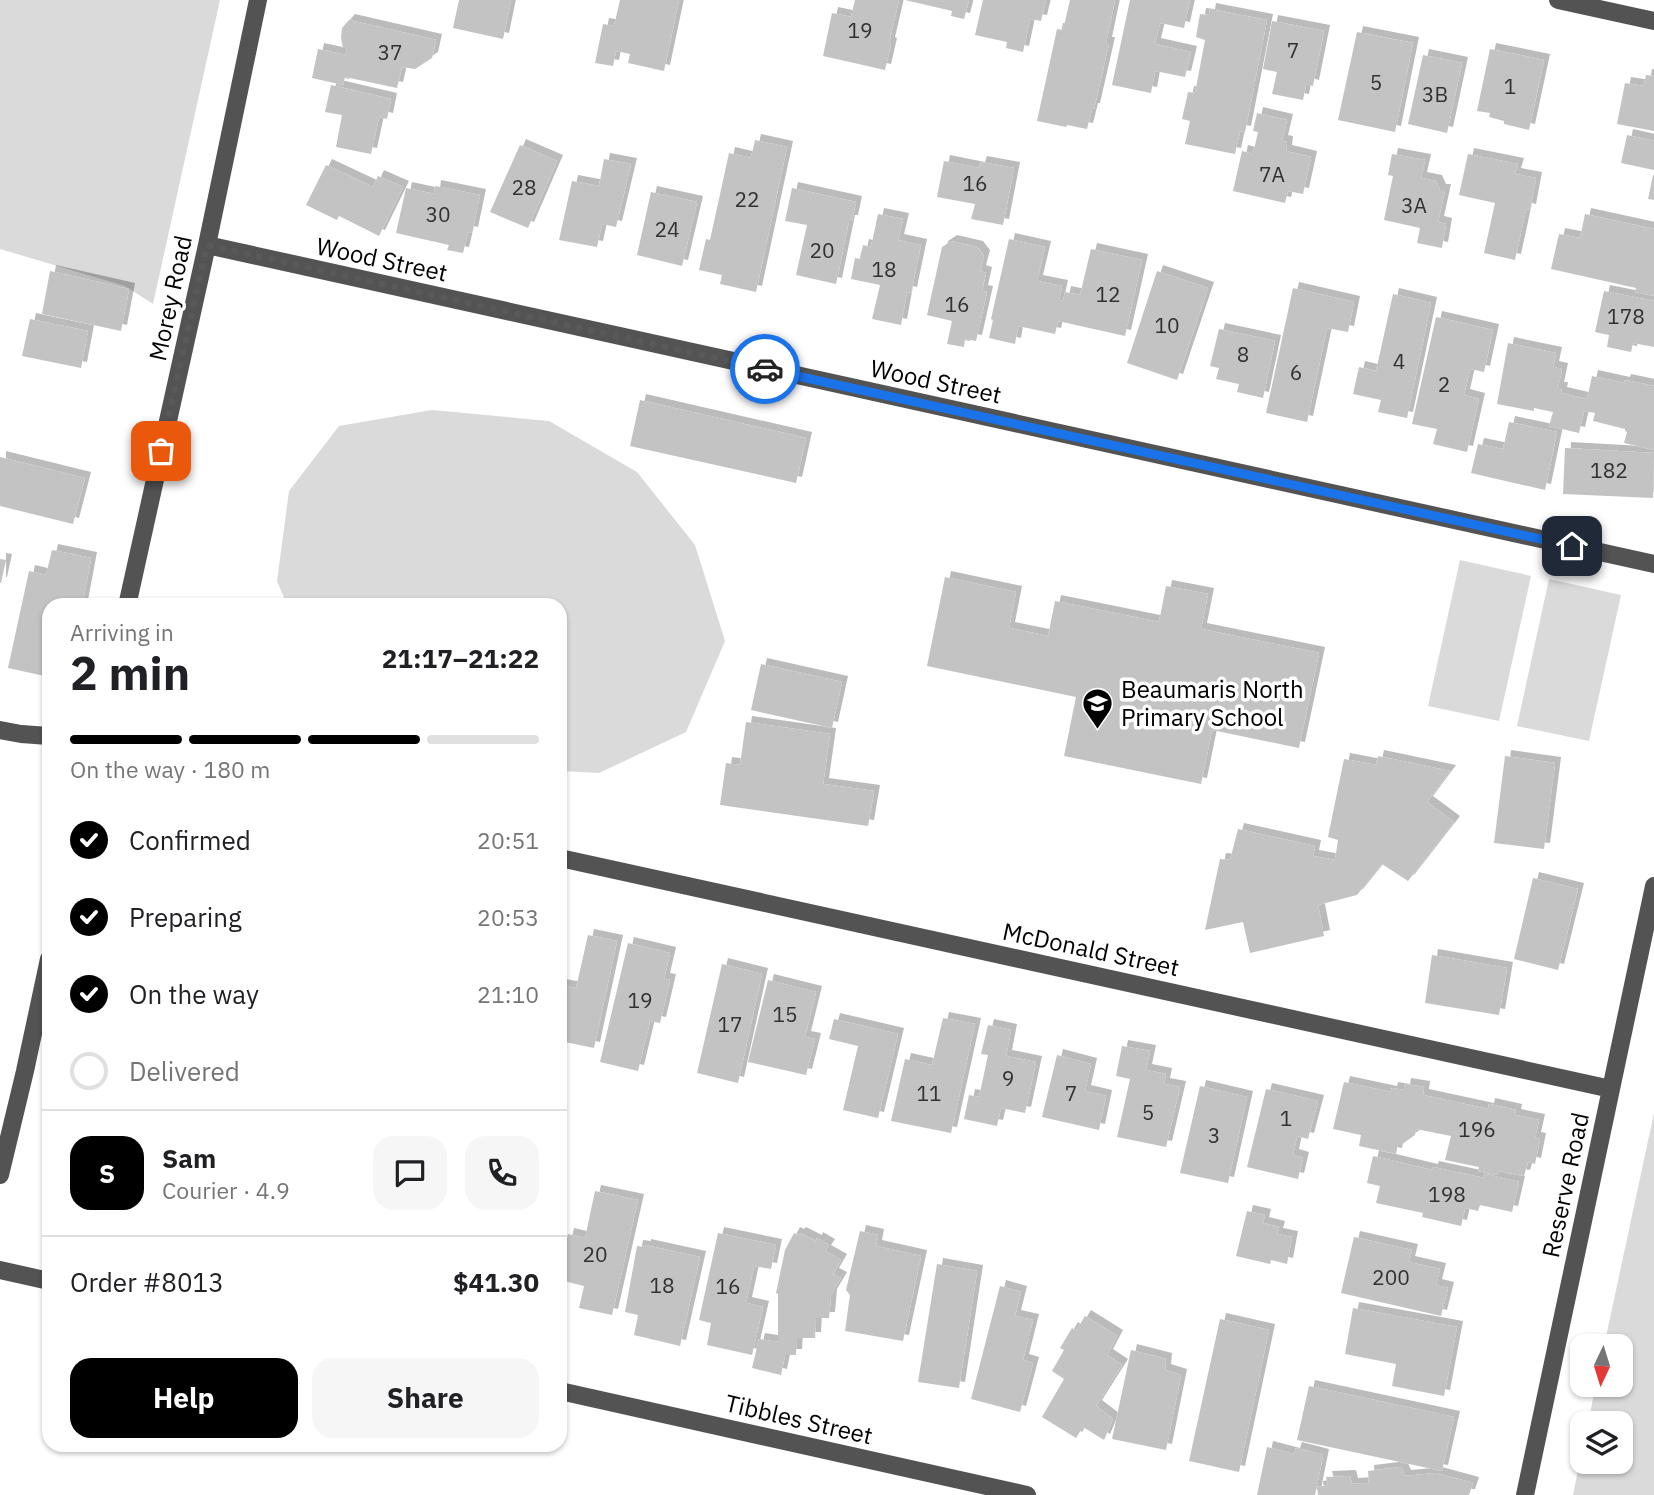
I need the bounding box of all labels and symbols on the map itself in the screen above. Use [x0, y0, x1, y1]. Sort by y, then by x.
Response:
house number: 19 [847, 16, 873, 44]
house number: 7 [1287, 36, 1299, 64]
house number: 37 [377, 38, 403, 66]
house number: 5 [1370, 68, 1382, 96]
house number: 1 [1504, 72, 1516, 100]
house number: 3B [1422, 80, 1448, 108]
house number: 7A [1259, 160, 1285, 188]
house number: 16 [962, 169, 988, 197]
house number: 28 [511, 173, 537, 201]
house number: 22 [734, 185, 760, 213]
house number: 3A [1401, 191, 1427, 219]
house number: 30 [425, 200, 451, 228]
house number: 24 [654, 215, 680, 243]
street label: Wood Street [313, 229, 451, 289]
street label: Morey Road [141, 232, 199, 364]
house number: 20 [809, 236, 835, 264]
house number: 18 [871, 255, 897, 283]
house number: 12 [1095, 280, 1121, 308]
house number: 16 [944, 290, 970, 318]
house number: 178 [1607, 302, 1645, 330]
house number: 10 [1154, 311, 1180, 339]
courier [730, 334, 800, 404]
house number: 8 [1237, 340, 1249, 368]
house number: 4 [1393, 347, 1405, 375]
street label: Wood Street [867, 351, 1005, 411]
house number: 6 [1290, 358, 1302, 386]
house number: 2 [1438, 370, 1450, 398]
pin [131, 421, 191, 481]
house number: 182 [1590, 456, 1628, 484]
pin [1542, 516, 1602, 576]
place label: Beaumaris North Primary School [1121, 673, 1304, 733]
school or university icon: Beaumaris North Primary School [1081, 686, 1115, 730]
street label: McDonald Street [1000, 915, 1182, 983]
house number: 19 [627, 986, 653, 1014]
house number: 15 [772, 1000, 798, 1028]
house number: 17 [717, 1010, 743, 1038]
house number: 9 [1002, 1064, 1014, 1092]
house number: 11 [916, 1079, 942, 1107]
house number: 7 [1065, 1079, 1077, 1107]
house number: 5 [1142, 1098, 1154, 1126]
house number: 1 [1280, 1104, 1292, 1132]
street label: Reserve Road [1534, 1109, 1596, 1261]
house number: 196 [1458, 1115, 1496, 1143]
house number: 3 [1208, 1121, 1220, 1149]
house number: 198 [1428, 1180, 1466, 1208]
house number: 20 [582, 1240, 608, 1268]
house number: 200 [1372, 1263, 1410, 1291]
house number: 18 [649, 1271, 675, 1299]
house number: 16 [715, 1272, 741, 1300]
north arrow [1570, 1334, 1633, 1396]
street label: Tibbles Street [722, 1386, 876, 1452]

